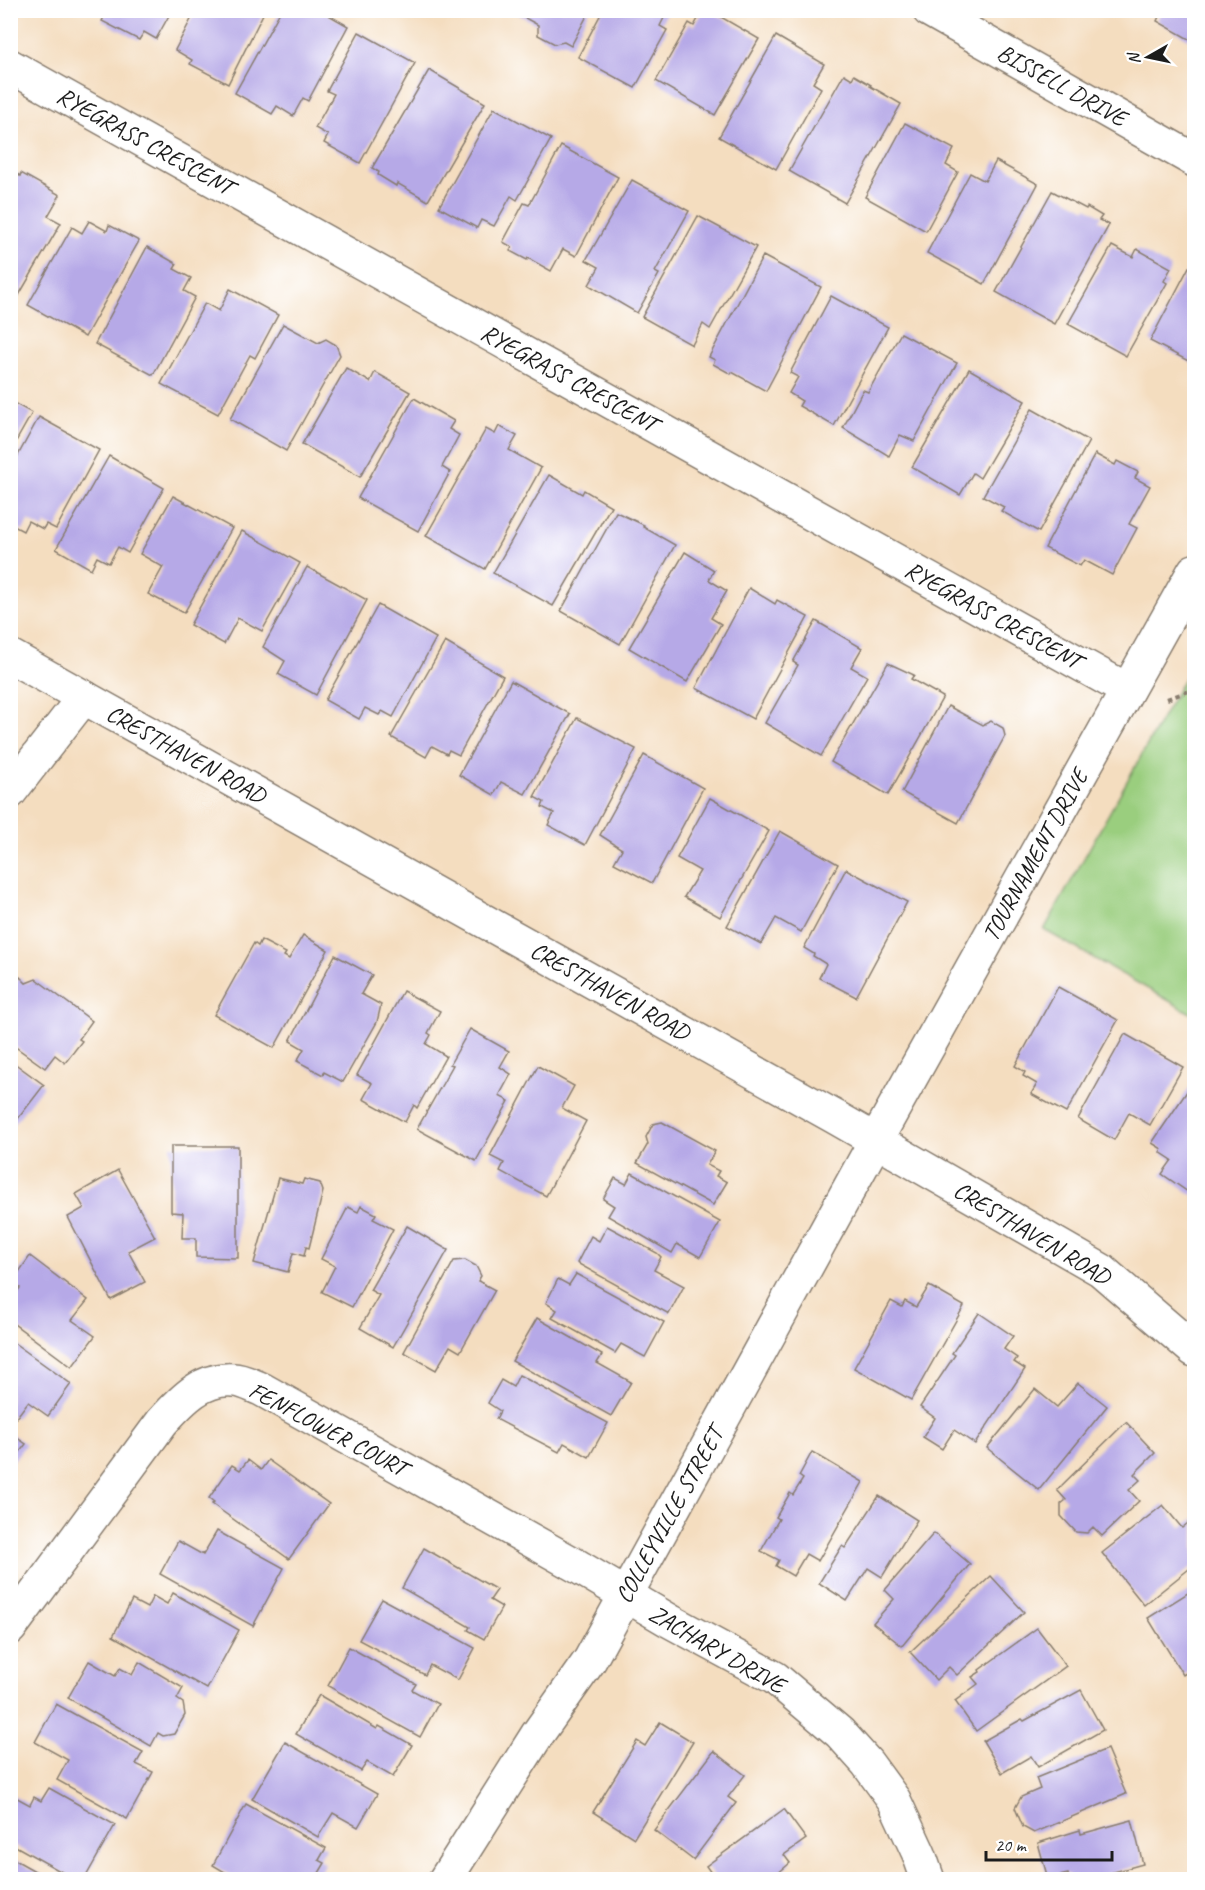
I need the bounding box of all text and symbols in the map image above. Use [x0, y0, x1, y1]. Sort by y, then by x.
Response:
north arrow [1118, 27, 1178, 87]
street label: BISSELL DRIVE [992, 37, 1135, 134]
text: N [1123, 50, 1145, 66]
street label: RYEGRASS CRESCENT [52, 80, 243, 205]
street label: RYEGRASS CRESCENT [476, 317, 667, 442]
street label: RYEGRASS CRESCENT [900, 554, 1091, 679]
street label: CRESTHAVEN ROAD [101, 698, 273, 811]
street label: TOURNAMENT DRIVE [975, 761, 1096, 946]
street label: CRESTHAVEN ROAD [525, 935, 697, 1048]
street label: CRESTHAVEN ROAD [948, 1175, 1117, 1293]
street label: FENFLOWER COURT [244, 1375, 417, 1486]
street label: COLLEYVILLE STREET [608, 1417, 733, 1608]
street label: ZACHARY DRIVE [644, 1598, 793, 1702]
scale bar [986, 1824, 1112, 1862]
text: 20 m [995, 1834, 1028, 1856]

